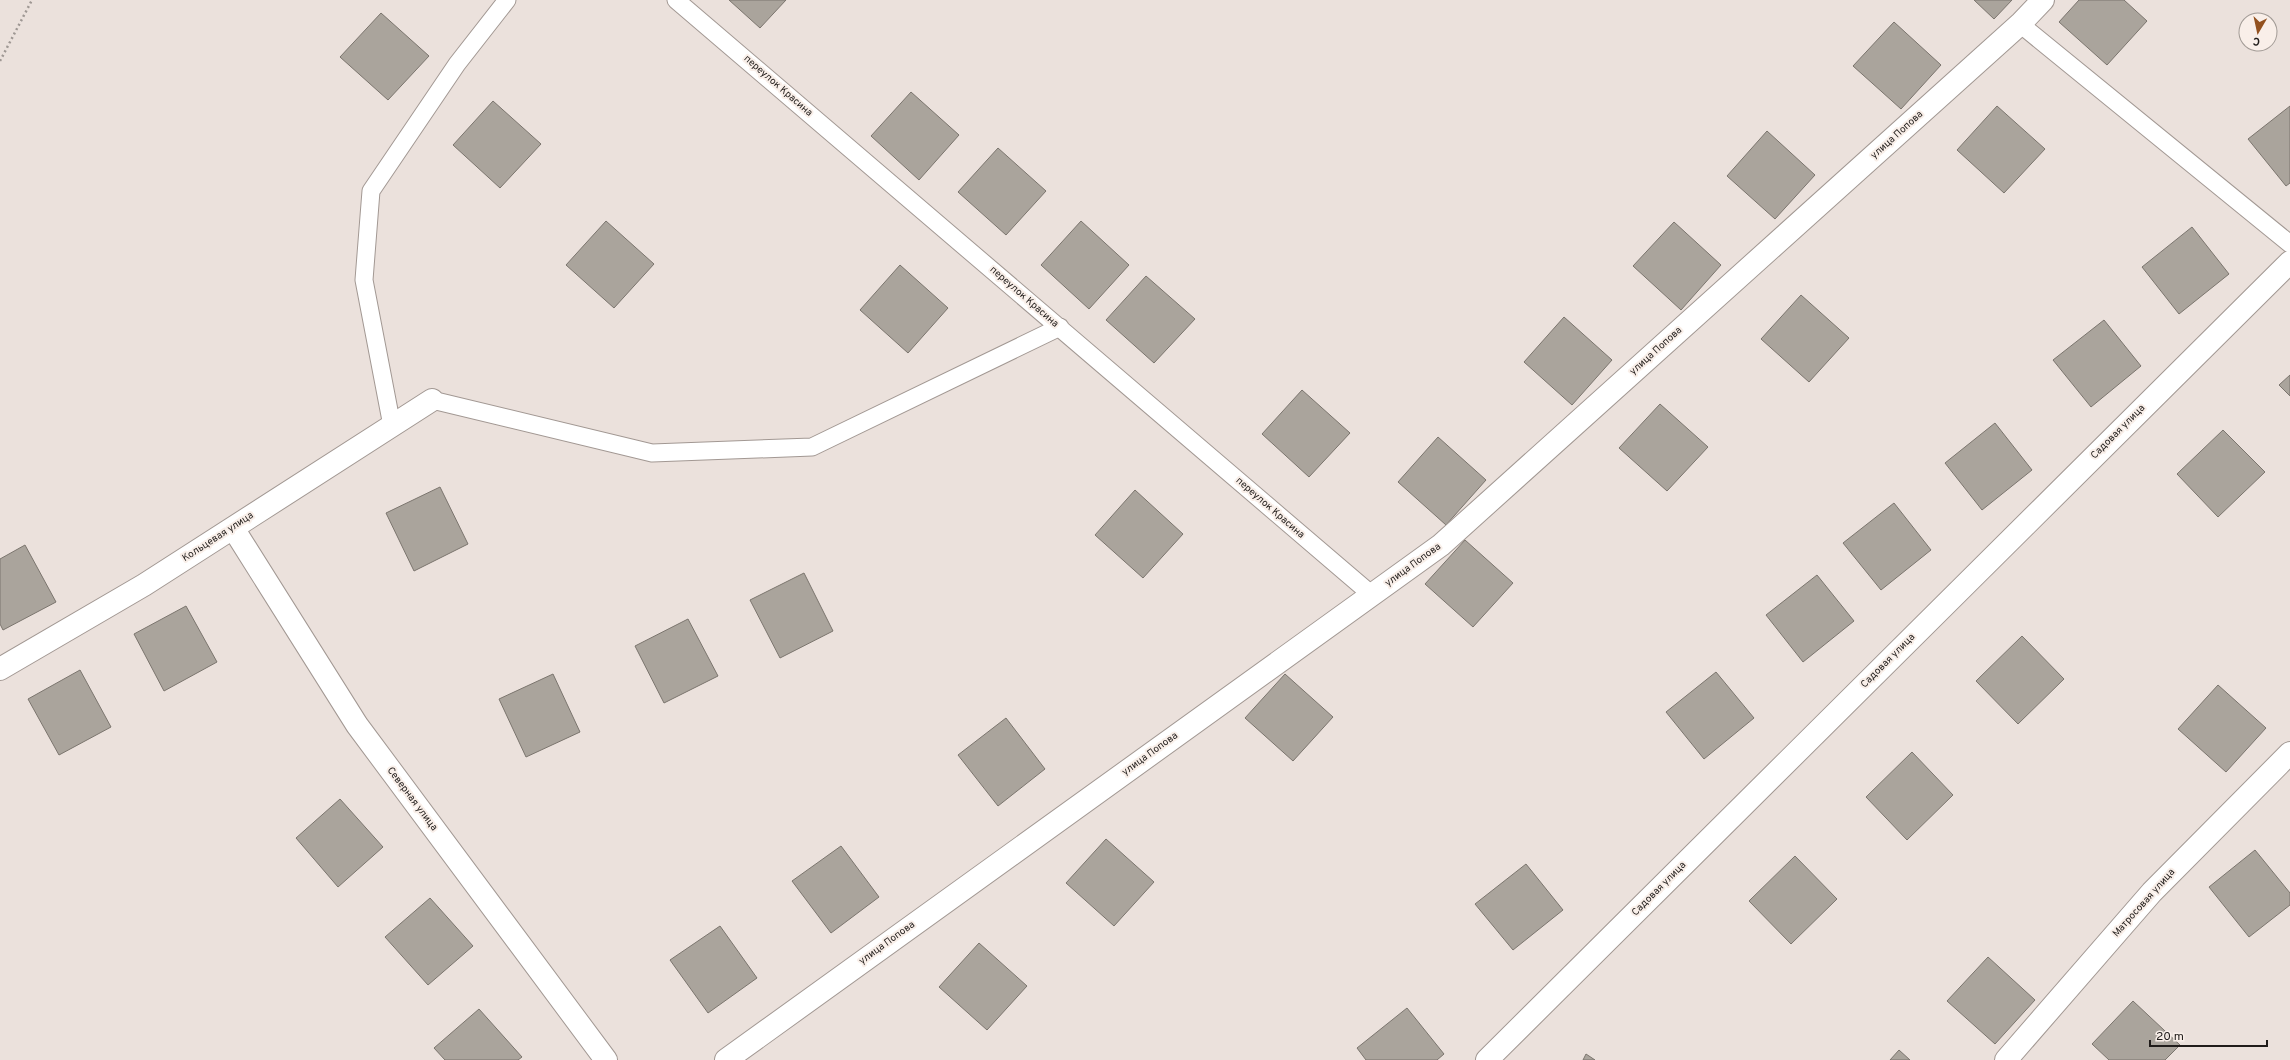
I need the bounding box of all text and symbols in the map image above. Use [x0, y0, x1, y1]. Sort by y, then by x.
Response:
north arrow [2238, 12, 2278, 52]
text: С [2252, 33, 2261, 48]
street label: переулок Красина [741, 52, 815, 120]
street label: улица Попова [1868, 108, 1926, 162]
street label: переулок Красина [987, 263, 1061, 331]
street label: улица Попова [1627, 324, 1685, 378]
street label: Садовая улица [2088, 402, 2148, 462]
street label: переулок Красина [1233, 474, 1307, 542]
street label: Кольцевая улица [180, 509, 256, 565]
street label: улица Попова [1382, 540, 1444, 590]
street label: Садовая улица [1858, 631, 1918, 691]
street label: улица Попова [1119, 729, 1181, 779]
street label: Северная улица [384, 764, 440, 834]
street label: Садовая улица [1629, 859, 1689, 919]
street label: Матросовая улица [2110, 866, 2178, 940]
street label: улица Попова [856, 918, 918, 968]
scale bar [2150, 1022, 2267, 1048]
text: 20 m [2156, 1029, 2184, 1045]

